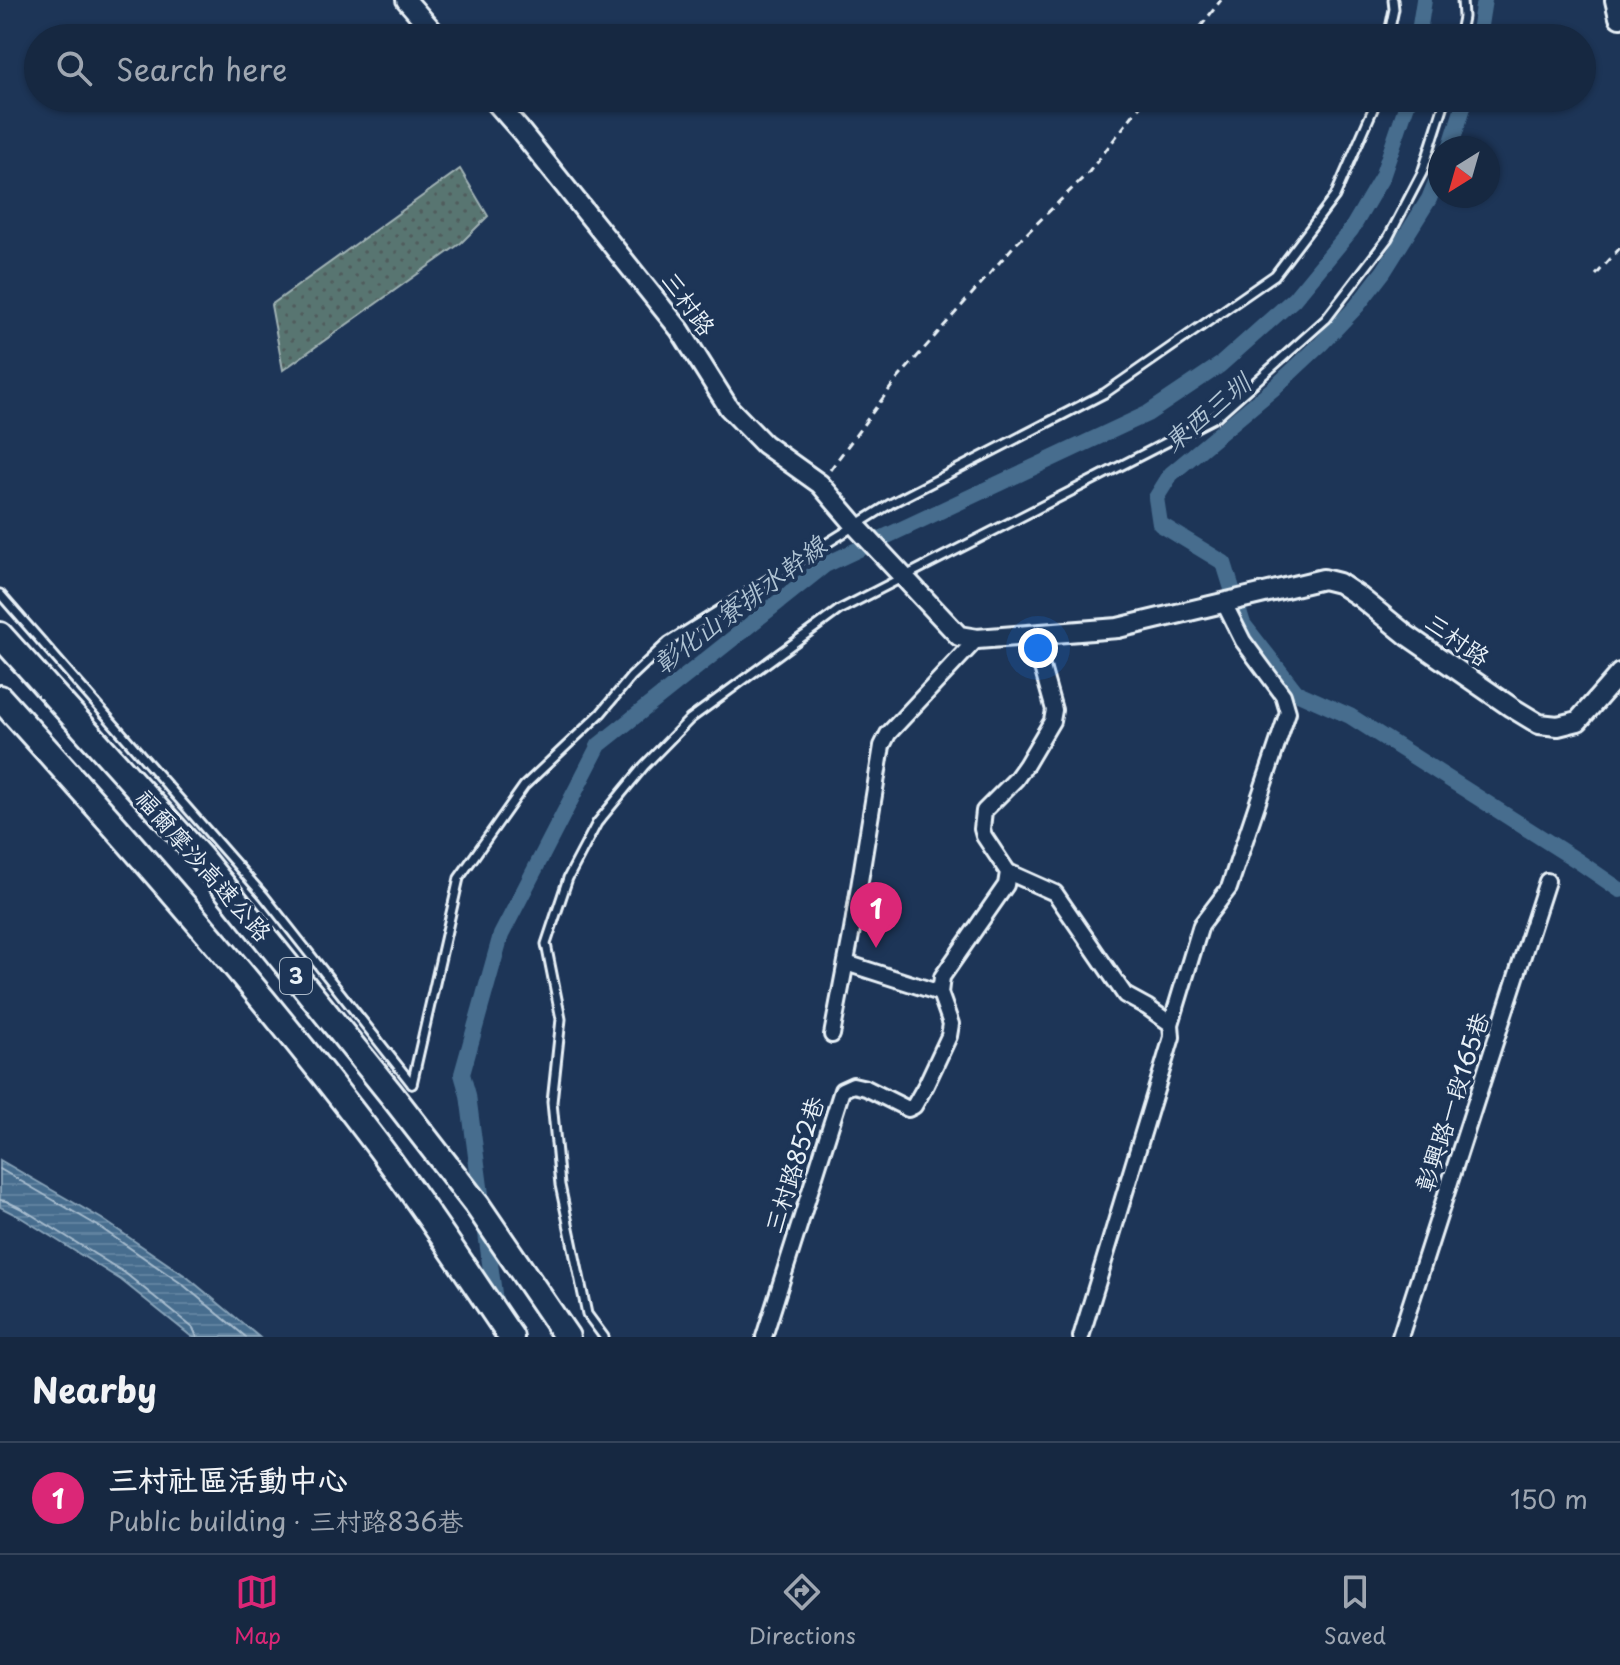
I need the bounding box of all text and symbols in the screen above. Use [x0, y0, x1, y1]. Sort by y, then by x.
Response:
search box [24, 24, 1596, 112]
icon: search [52, 46, 96, 90]
text: Search here [116, 46, 288, 91]
north arrow [1428, 136, 1500, 208]
street label: 三村路 [654, 263, 725, 343]
water label: 東西三圳 [1154, 362, 1261, 460]
water label: 彰化山寮排水幹線 [644, 524, 835, 682]
street label: 三村路 [1418, 603, 1498, 674]
your location [1018, 628, 1058, 668]
street label: 福爾摩沙高速公路 [128, 780, 281, 949]
pin: 1 [850, 882, 902, 948]
road number: 3 [280, 958, 312, 994]
street label: 彰興路一段165巷 [1405, 1007, 1497, 1196]
street label: 三村路852巷 [754, 1091, 832, 1237]
text: Nearby [32, 1363, 157, 1415]
text: 三村社區活動中心 [108, 1456, 348, 1501]
text: 1 [52, 1479, 64, 1518]
text: 150 m [1510, 1479, 1588, 1518]
text: Public building · 三村路836巷 [108, 1501, 464, 1540]
tab: Map [234, 1570, 281, 1651]
tab: Directions [749, 1570, 856, 1651]
tab: Saved [1324, 1570, 1386, 1651]

